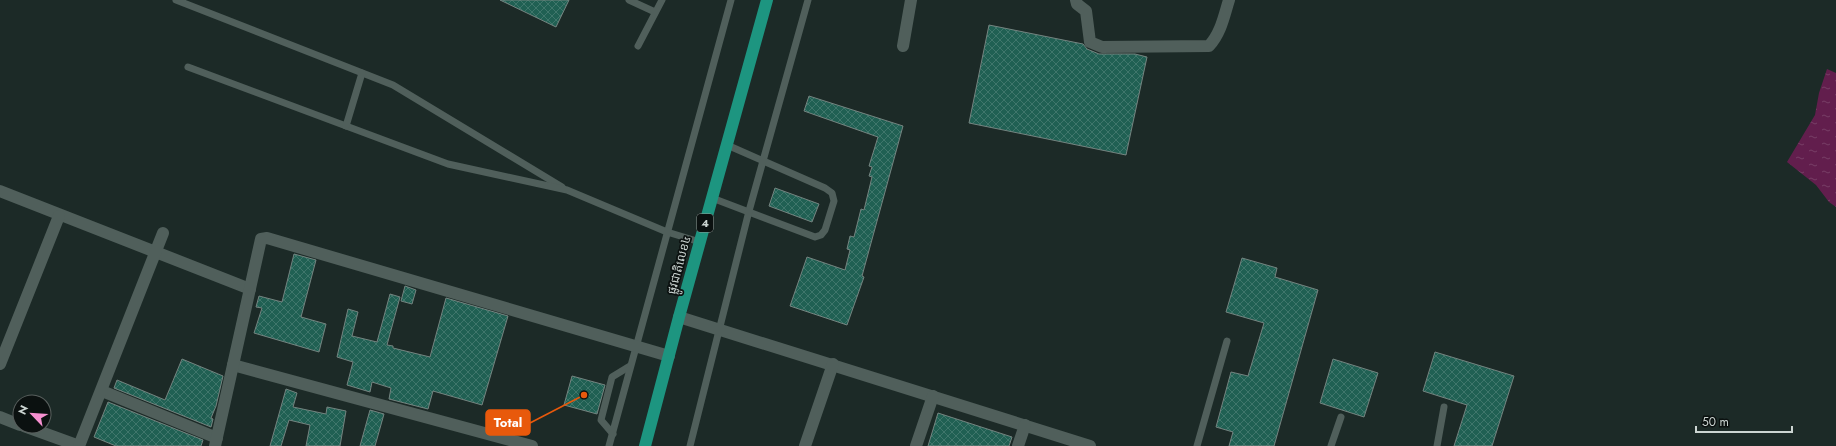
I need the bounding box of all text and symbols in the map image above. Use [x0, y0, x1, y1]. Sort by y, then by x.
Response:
road number: 4 [697, 214, 713, 232]
street label: ផ្លូវជាតិលេខ៤ [663, 234, 697, 297]
north arrow [12, 394, 52, 434]
text: N [14, 402, 32, 417]
scale bar [1696, 408, 1792, 434]
callout: Total [486, 410, 530, 435]
text: Total [494, 413, 522, 432]
text: 50 m [1702, 413, 1729, 431]

